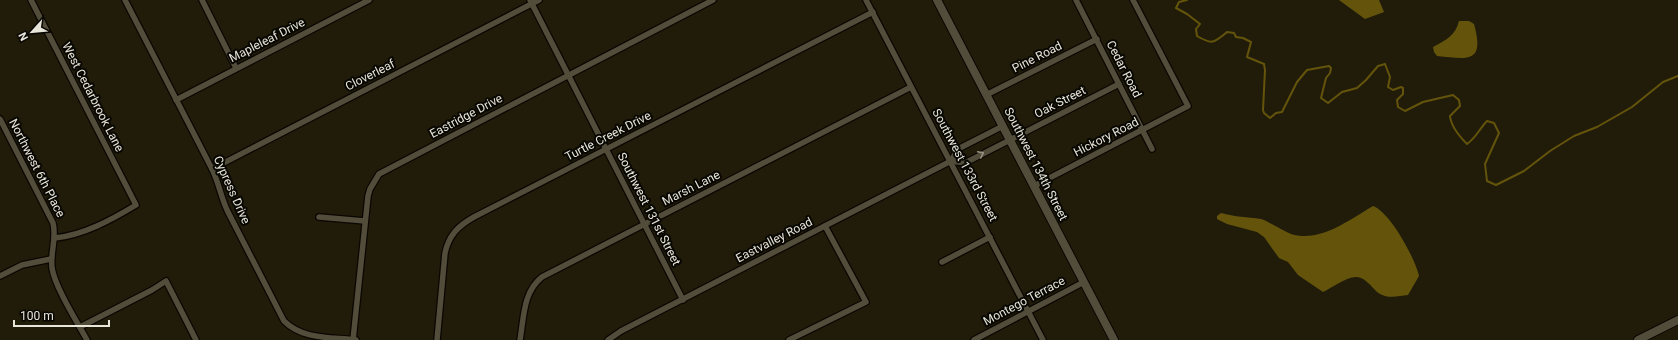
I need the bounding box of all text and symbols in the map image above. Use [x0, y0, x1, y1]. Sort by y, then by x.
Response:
north arrow [12, 12, 52, 52]
street label: Mapleleaf Drive [227, 15, 307, 65]
text: N [16, 30, 31, 43]
street label: Cedar Road [1104, 38, 1144, 100]
street label: Pine Road [1010, 39, 1064, 75]
street label: West Cedarbrook Lane [59, 40, 127, 154]
street label: Cloverleaf [343, 56, 398, 93]
street label: Oak Street [1032, 83, 1088, 121]
street label: Eastridge Drive [427, 91, 505, 141]
street label: Southwest 134th Street [1001, 105, 1071, 223]
street label: Southwest 133rd Street [929, 106, 1001, 224]
street label: Turtle Creek Drive [563, 108, 653, 164]
street label: Hickory Road [1071, 115, 1141, 159]
street label: Northwest 6th Place [6, 116, 68, 220]
street label: Southwest 131st Street [614, 150, 684, 268]
one-way arrow [977, 152, 984, 159]
street label: Cypress Drive [211, 154, 253, 226]
street label: Marsh Lane [660, 167, 722, 209]
street label: Eastvalley Road [733, 215, 815, 265]
street label: Montego Terrace [981, 274, 1067, 328]
scale bar [14, 302, 109, 328]
text: 100 m [20, 309, 54, 323]

